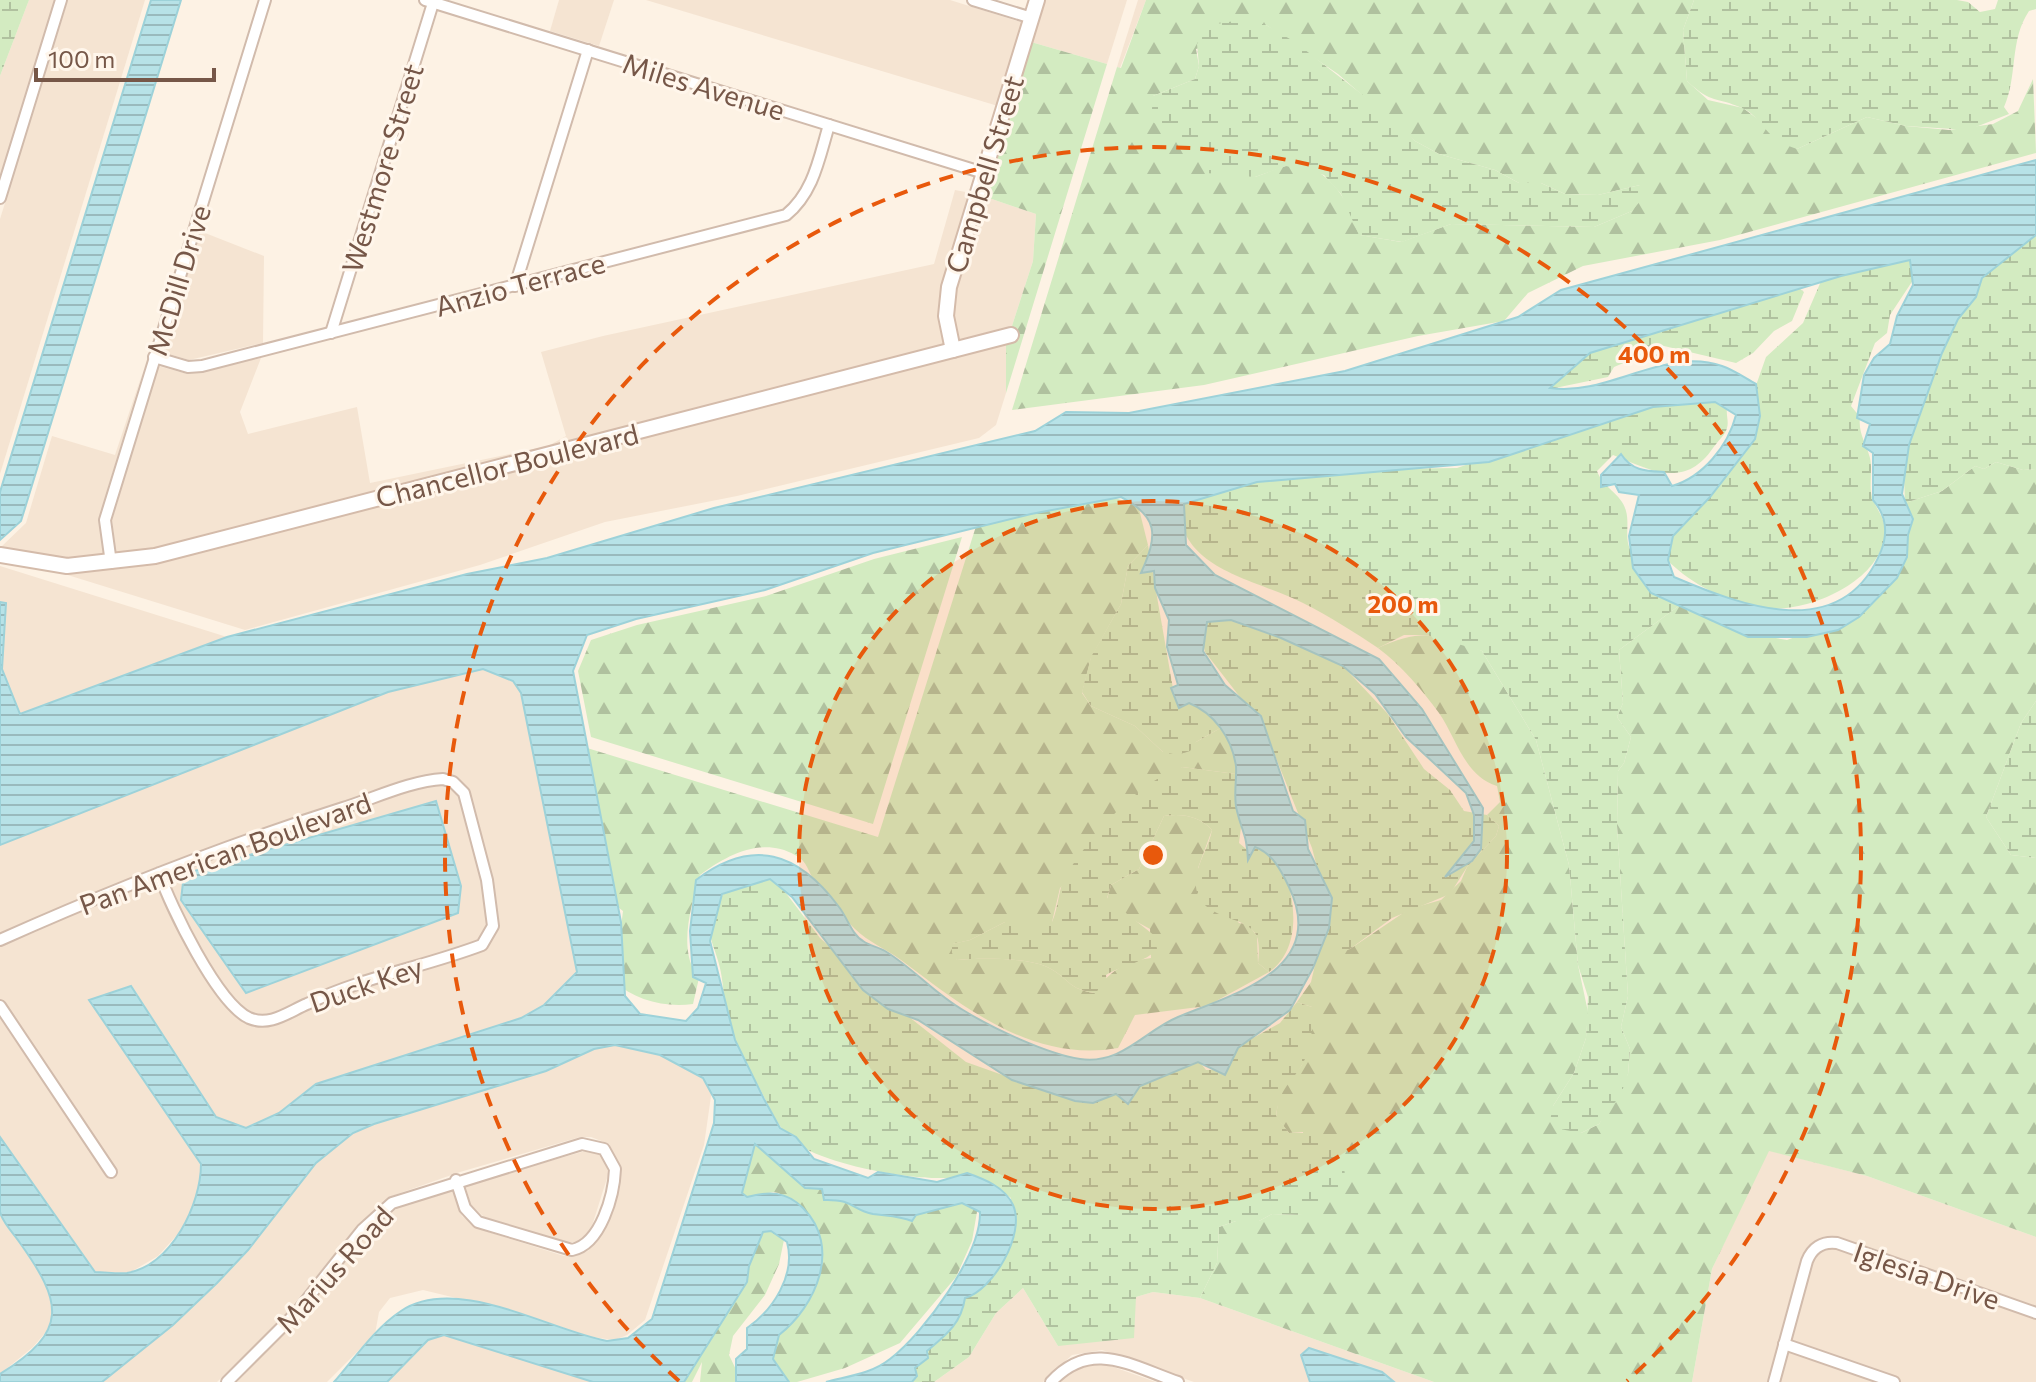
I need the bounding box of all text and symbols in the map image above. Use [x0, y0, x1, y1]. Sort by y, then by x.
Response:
scale bar [36, 32, 214, 82]
text: 100 m [48, 44, 115, 73]
street label: Miles Avenue [619, 45, 789, 127]
street label: Westmore Street [334, 59, 430, 277]
street label: Campbell Street [938, 71, 1030, 277]
street label: McDill Drive [139, 201, 217, 359]
street label: Anzio Terrace [431, 245, 609, 323]
text: 400 m [1618, 339, 1690, 368]
street label: Chancellor Boulevard [372, 416, 642, 514]
text: 200 m [1368, 589, 1438, 618]
street label: Pan American Boulevard [74, 784, 376, 922]
centre of rings [1139, 841, 1167, 869]
street label: Duck Key [305, 949, 427, 1019]
street label: Marius Road [268, 1199, 400, 1339]
street label: Iglesia Drive [1849, 1234, 2005, 1316]

